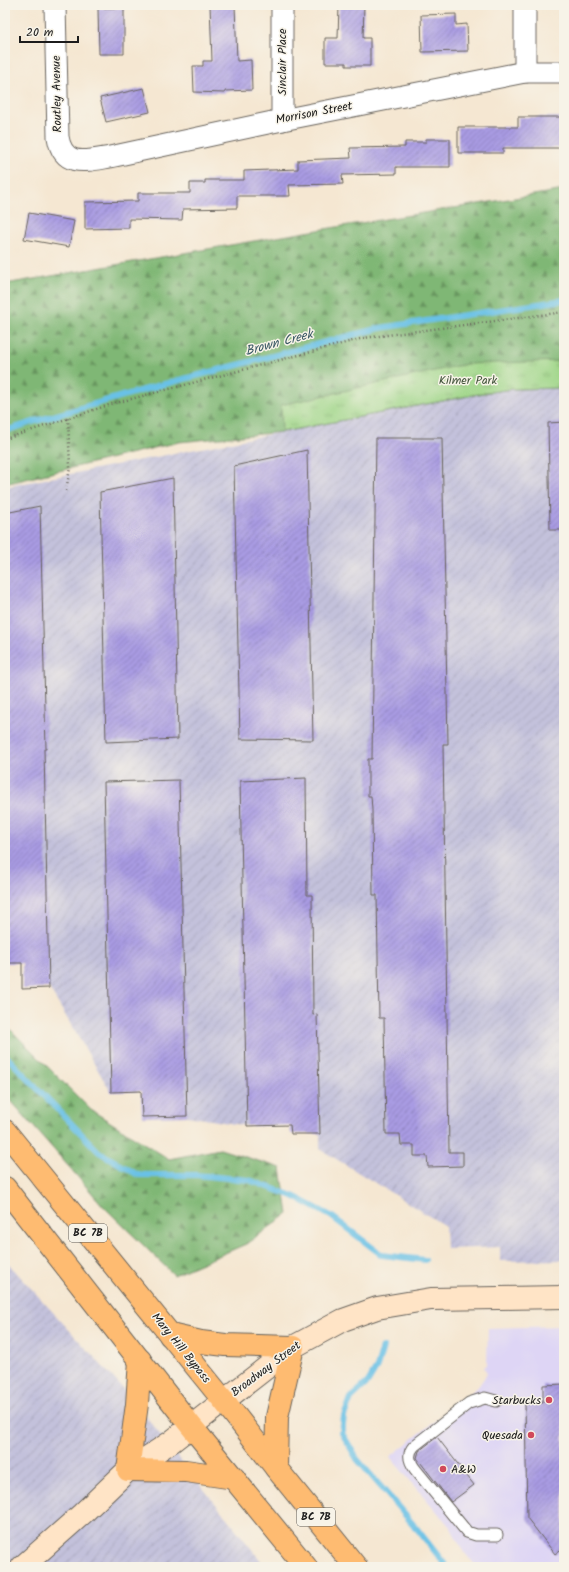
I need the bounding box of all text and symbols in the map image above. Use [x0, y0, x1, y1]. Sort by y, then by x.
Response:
scale bar [20, 18, 78, 44]
text: 20 m [26, 23, 54, 42]
street label: Sinclair Place [273, 28, 292, 96]
street label: Routley Avenue [47, 55, 67, 133]
street label: Morrison Street [274, 96, 354, 130]
water label: Brown Creek [243, 323, 317, 362]
park label: Kilmer Park [439, 371, 498, 390]
road number: BC 7B [69, 1224, 107, 1242]
street label: Mary Hill Bypass [147, 1309, 215, 1387]
street label: Broadway Street [227, 1336, 305, 1402]
place label: Starbucks [492, 1391, 541, 1410]
marker: Starbucks [544, 1395, 554, 1405]
place label: Quesada [482, 1426, 523, 1445]
marker: Quesada [526, 1430, 536, 1440]
place label: A&W [451, 1460, 476, 1479]
marker: A&W [438, 1464, 448, 1474]
road number: BC 7B [297, 1508, 335, 1526]

